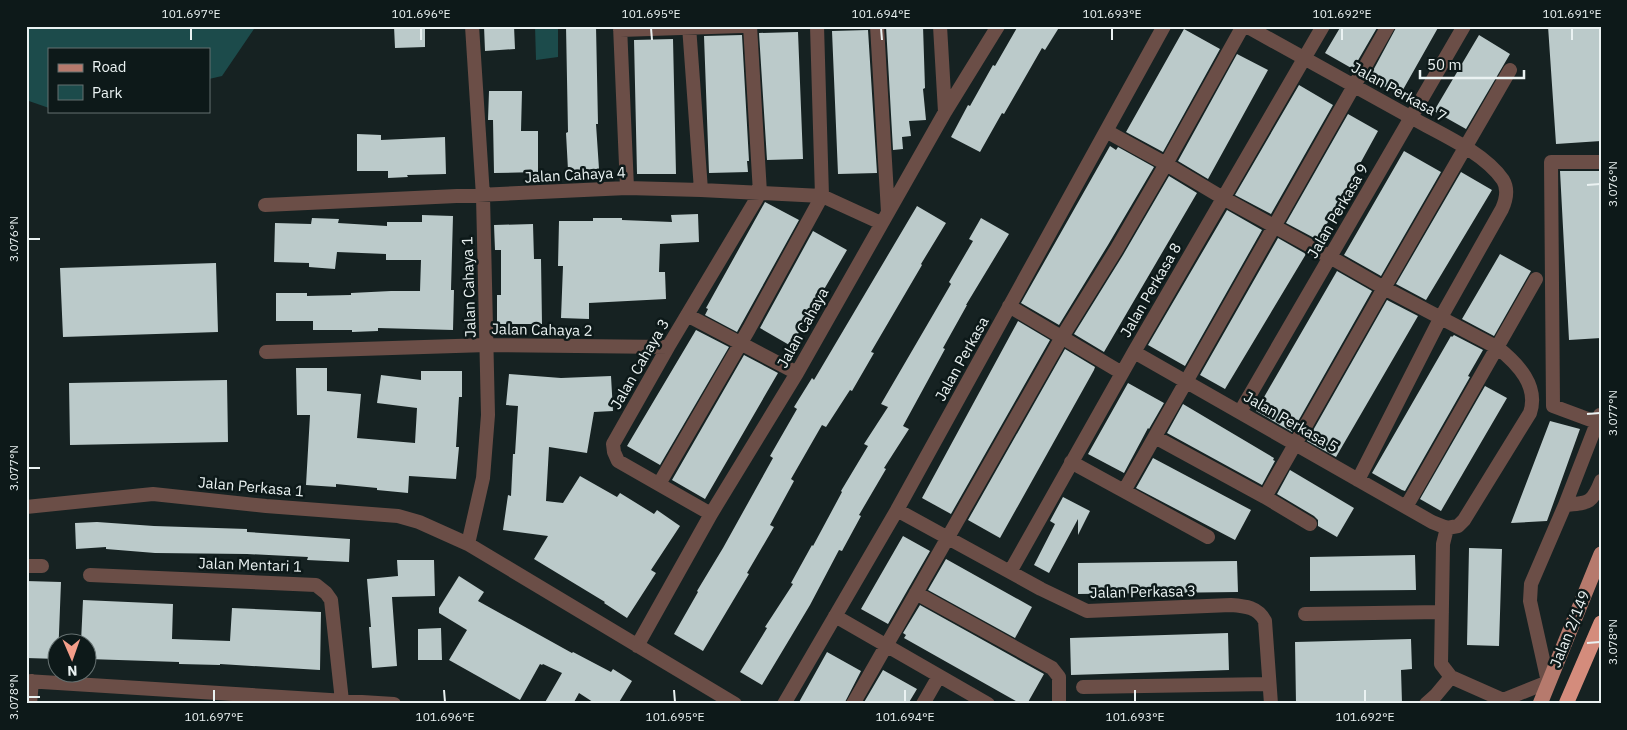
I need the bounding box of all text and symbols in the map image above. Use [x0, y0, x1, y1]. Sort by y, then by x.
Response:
text: 101.697°E [161, 6, 221, 21]
text: 101.696°E [391, 6, 451, 21]
text: 101.695°E [621, 6, 681, 21]
text: 101.694°E [851, 6, 911, 21]
text: 101.693°E [1082, 6, 1142, 21]
text: 101.692°E [1312, 6, 1372, 21]
text: 101.691°E [1542, 6, 1602, 21]
legend [48, 48, 210, 112]
scale bar [1420, 48, 1523, 80]
text: 50 m [1427, 55, 1462, 74]
text: Road [92, 57, 127, 76]
street label: Jalan Perkasa 7 [1348, 58, 1450, 126]
text: Park [92, 83, 122, 102]
street label: Jalan Perkasa 9 [1303, 160, 1372, 261]
text: 3.076°N [1605, 161, 1620, 207]
street label: Jalan Cahaya 4 [524, 162, 626, 187]
text: 3.076°N [6, 216, 21, 262]
street label: Jalan Cahaya 1 [457, 236, 480, 338]
street label: Jalan Perkasa 8 [1116, 239, 1185, 340]
street label: Jalan Cahaya [773, 284, 832, 371]
street label: Jalan Perkasa [931, 313, 993, 404]
street label: Jalan Cahaya 3 [606, 315, 673, 412]
street label: Jalan Cahaya 2 [491, 319, 593, 340]
street label: Jalan Perkasa 5 [1241, 387, 1342, 456]
text: 3.077°N [1605, 390, 1620, 436]
text: 3.077°N [6, 445, 21, 491]
street label: Jalan Perkasa 1 [197, 472, 305, 501]
street label: Jalan Mentari 1 [198, 553, 302, 576]
street label: Jalan Perkasa 3 [1090, 581, 1196, 602]
street label: Jalan 2/149 [1545, 587, 1594, 670]
text: 3.078°N [1605, 619, 1620, 665]
north arrow [48, 632, 98, 682]
text: N [67, 662, 78, 680]
text: 3.078°N [6, 674, 21, 720]
text: 101.697°E [184, 709, 244, 724]
text: 101.696°E [415, 709, 475, 724]
text: 101.695°E [645, 709, 705, 724]
text: 101.694°E [875, 709, 935, 724]
text: 101.693°E [1105, 709, 1165, 724]
text: 101.692°E [1335, 709, 1395, 724]

